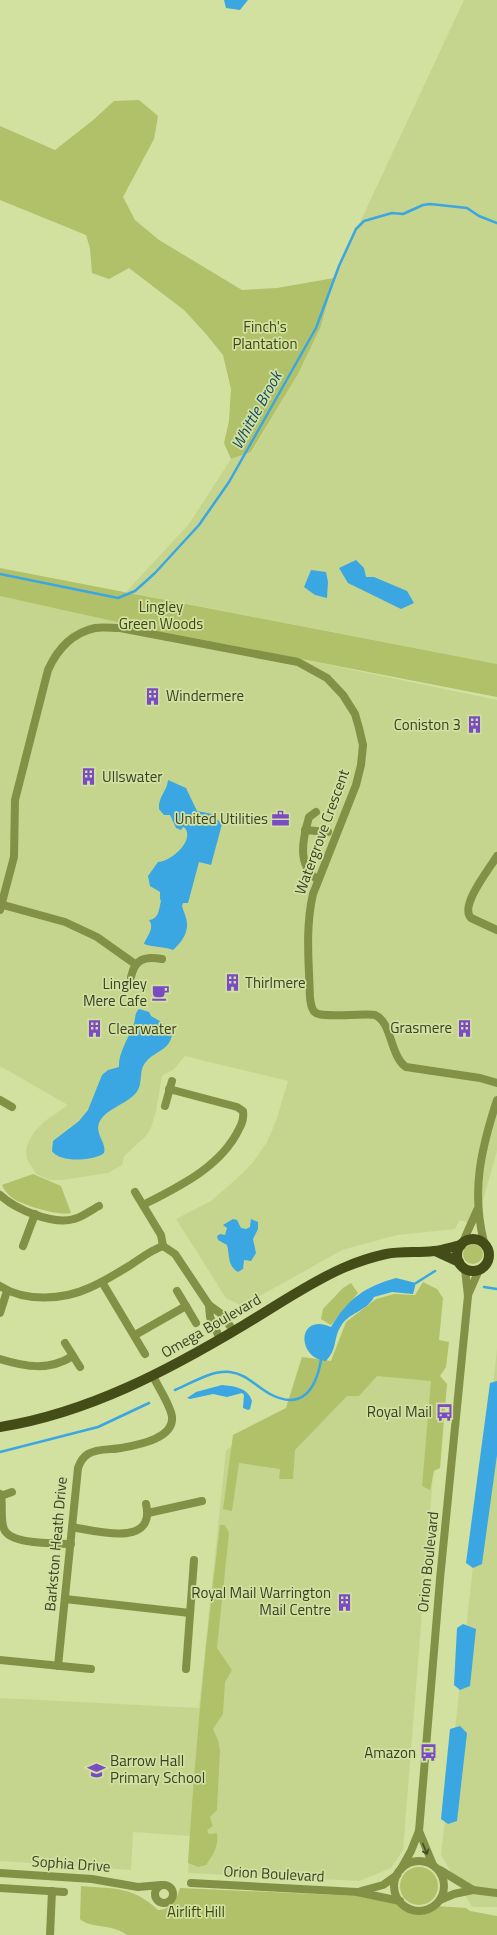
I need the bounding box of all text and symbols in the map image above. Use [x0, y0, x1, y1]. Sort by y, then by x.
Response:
park label: Finch's Plantation [232, 315, 298, 355]
water label: Whittle Brook [225, 365, 288, 453]
park label: Lingley Green Woods [119, 595, 203, 635]
place label: Windermere [166, 684, 244, 707]
building icon: Windermere [143, 686, 163, 706]
place label: Coniston 3 [394, 713, 461, 736]
building icon: Coniston 3 [464, 715, 484, 735]
place label: Ullswater [102, 765, 162, 788]
street label: Watergrove Crescent [288, 765, 355, 898]
building icon: Ullswater [79, 767, 99, 787]
place label: United Utilities [175, 807, 268, 830]
office icon: United Utilities [271, 809, 291, 829]
place label: Thirlmere [245, 971, 306, 994]
place label: Lingley Mere Cafe [83, 972, 147, 1012]
building icon: Thirlmere [222, 973, 242, 993]
cafe icon: Lingley Mere Cafe [150, 983, 170, 1003]
place label: Grasmere [390, 1016, 452, 1039]
place label: Clearwater [108, 1017, 177, 1040]
building icon: Grasmere [455, 1018, 475, 1038]
building icon: Clearwater [85, 1019, 105, 1039]
street label: Omega Boulevard [156, 1288, 265, 1364]
place label: Royal Mail [367, 1400, 432, 1423]
bus stop icon: Royal Mail [435, 1402, 455, 1422]
street label: Barkston Heath Drive [38, 1476, 73, 1612]
street label: Orion Boulevard [411, 1510, 444, 1613]
place label: Royal Mail Warrington Mail Centre [191, 1581, 331, 1621]
building icon: Royal Mail Warrington Mail Centre [334, 1592, 354, 1612]
place label: Amazon [364, 1741, 416, 1764]
bus stop icon: Amazon [419, 1743, 439, 1763]
place label: Barrow Hall Primary School [110, 1749, 205, 1789]
school or university icon: Barrow Hall Primary School [87, 1760, 107, 1780]
one-way arrow [422, 1842, 430, 1854]
street label: Sophia Drive [31, 1849, 111, 1878]
street label: Orion Boulevard [223, 1859, 325, 1888]
park label: Airlift Hill [167, 1900, 225, 1923]

